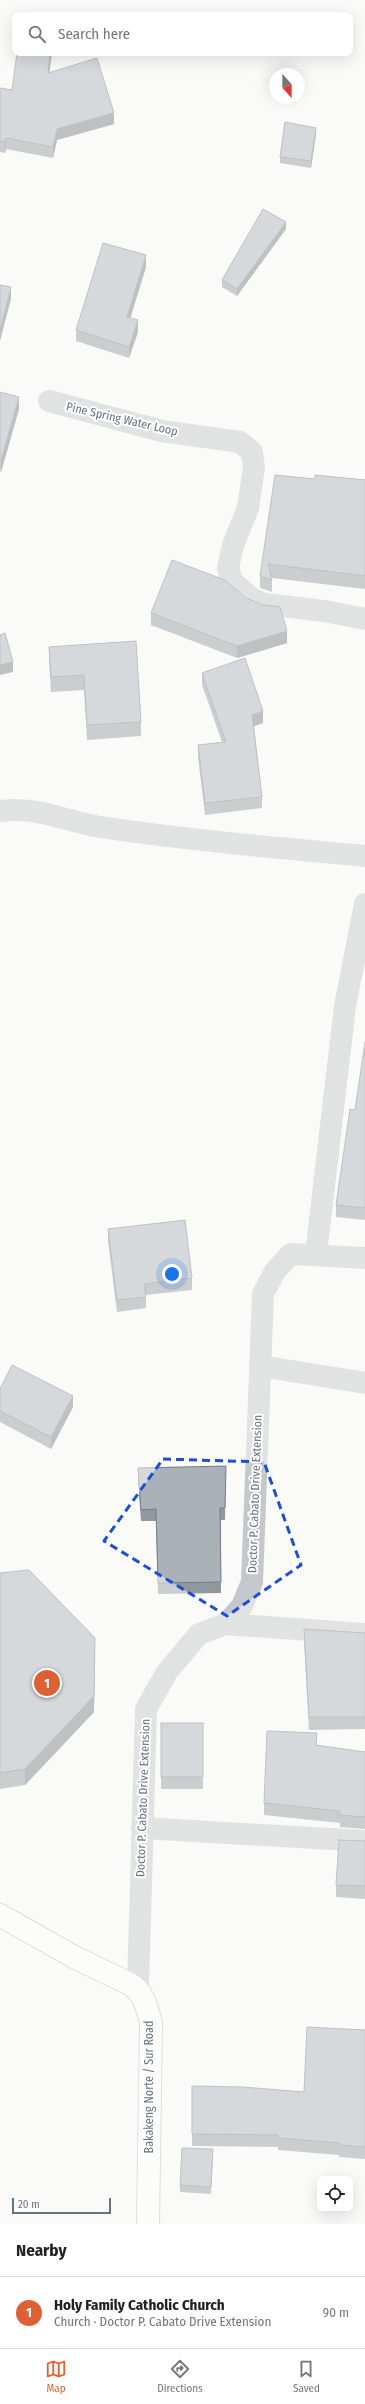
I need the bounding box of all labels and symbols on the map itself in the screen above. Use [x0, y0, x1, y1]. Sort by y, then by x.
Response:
north arrow [269, 68, 305, 104]
street label: Pine Spring Water Loop [65, 399, 179, 439]
your location [162, 1264, 182, 1284]
street label: Doctor P. Cabato Drive Extension [245, 1415, 265, 1573]
pin: 1 [34, 1668, 60, 1698]
street label: Doctor P. Cabato Drive Extension [133, 1719, 153, 1877]
street label: Bakakeng Norte / Sur Road [142, 2021, 156, 2153]
scale bar [12, 2196, 111, 2215]

